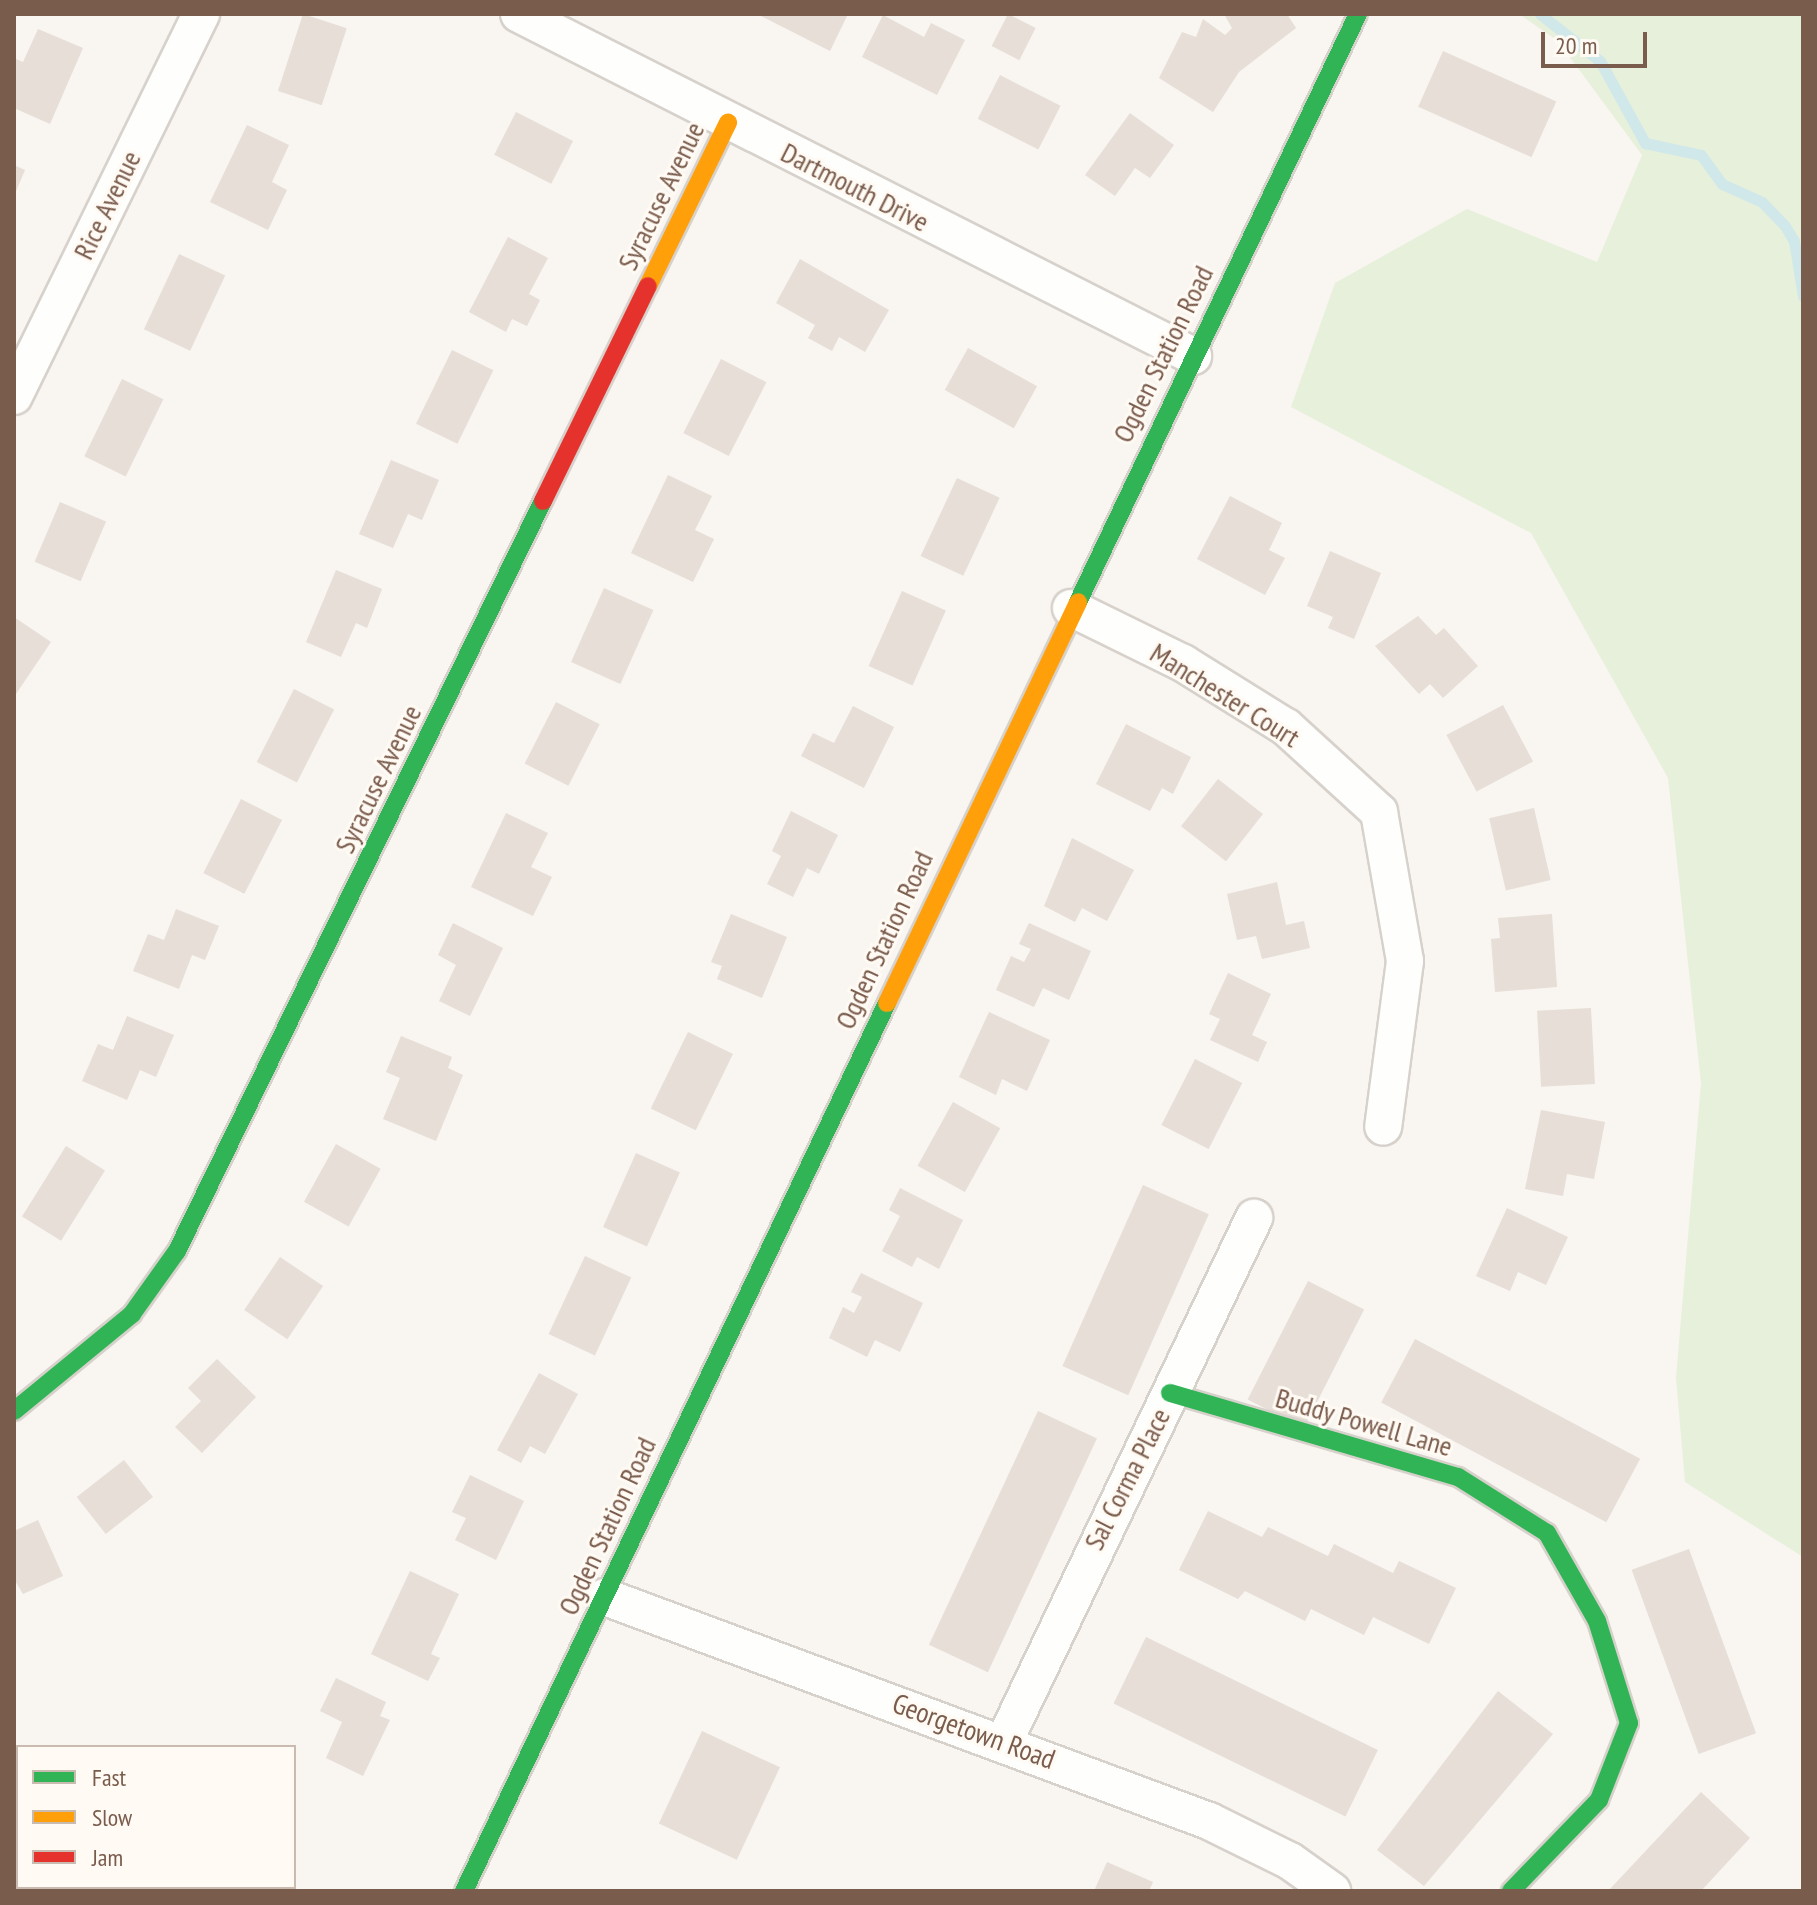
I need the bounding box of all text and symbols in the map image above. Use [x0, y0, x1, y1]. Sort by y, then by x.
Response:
scale bar [1545, 16, 1651, 66]
text: 20 m [1555, 30, 1597, 61]
street label: Syracuse Avenue [611, 116, 711, 276]
street label: Dartmouth Drive [776, 135, 934, 239]
street label: Rice Avenue [66, 145, 148, 265]
street label: Ogden Station Road [1106, 260, 1220, 448]
street label: Manchester Court [1144, 636, 1306, 754]
street label: Syracuse Avenue [328, 699, 428, 859]
street label: Ogden Station Road [828, 846, 940, 1034]
street label: Buddy Powell Lane [1272, 1381, 1456, 1463]
street label: Sal Corma Place [1077, 1403, 1177, 1555]
street label: Ogden Station Road [551, 1432, 663, 1620]
street label: Georgetown Road [888, 1686, 1060, 1776]
legend [16, 1745, 296, 1889]
text: Fast [92, 1762, 126, 1793]
text: Slow [92, 1802, 132, 1833]
text: Jam [92, 1842, 123, 1873]

